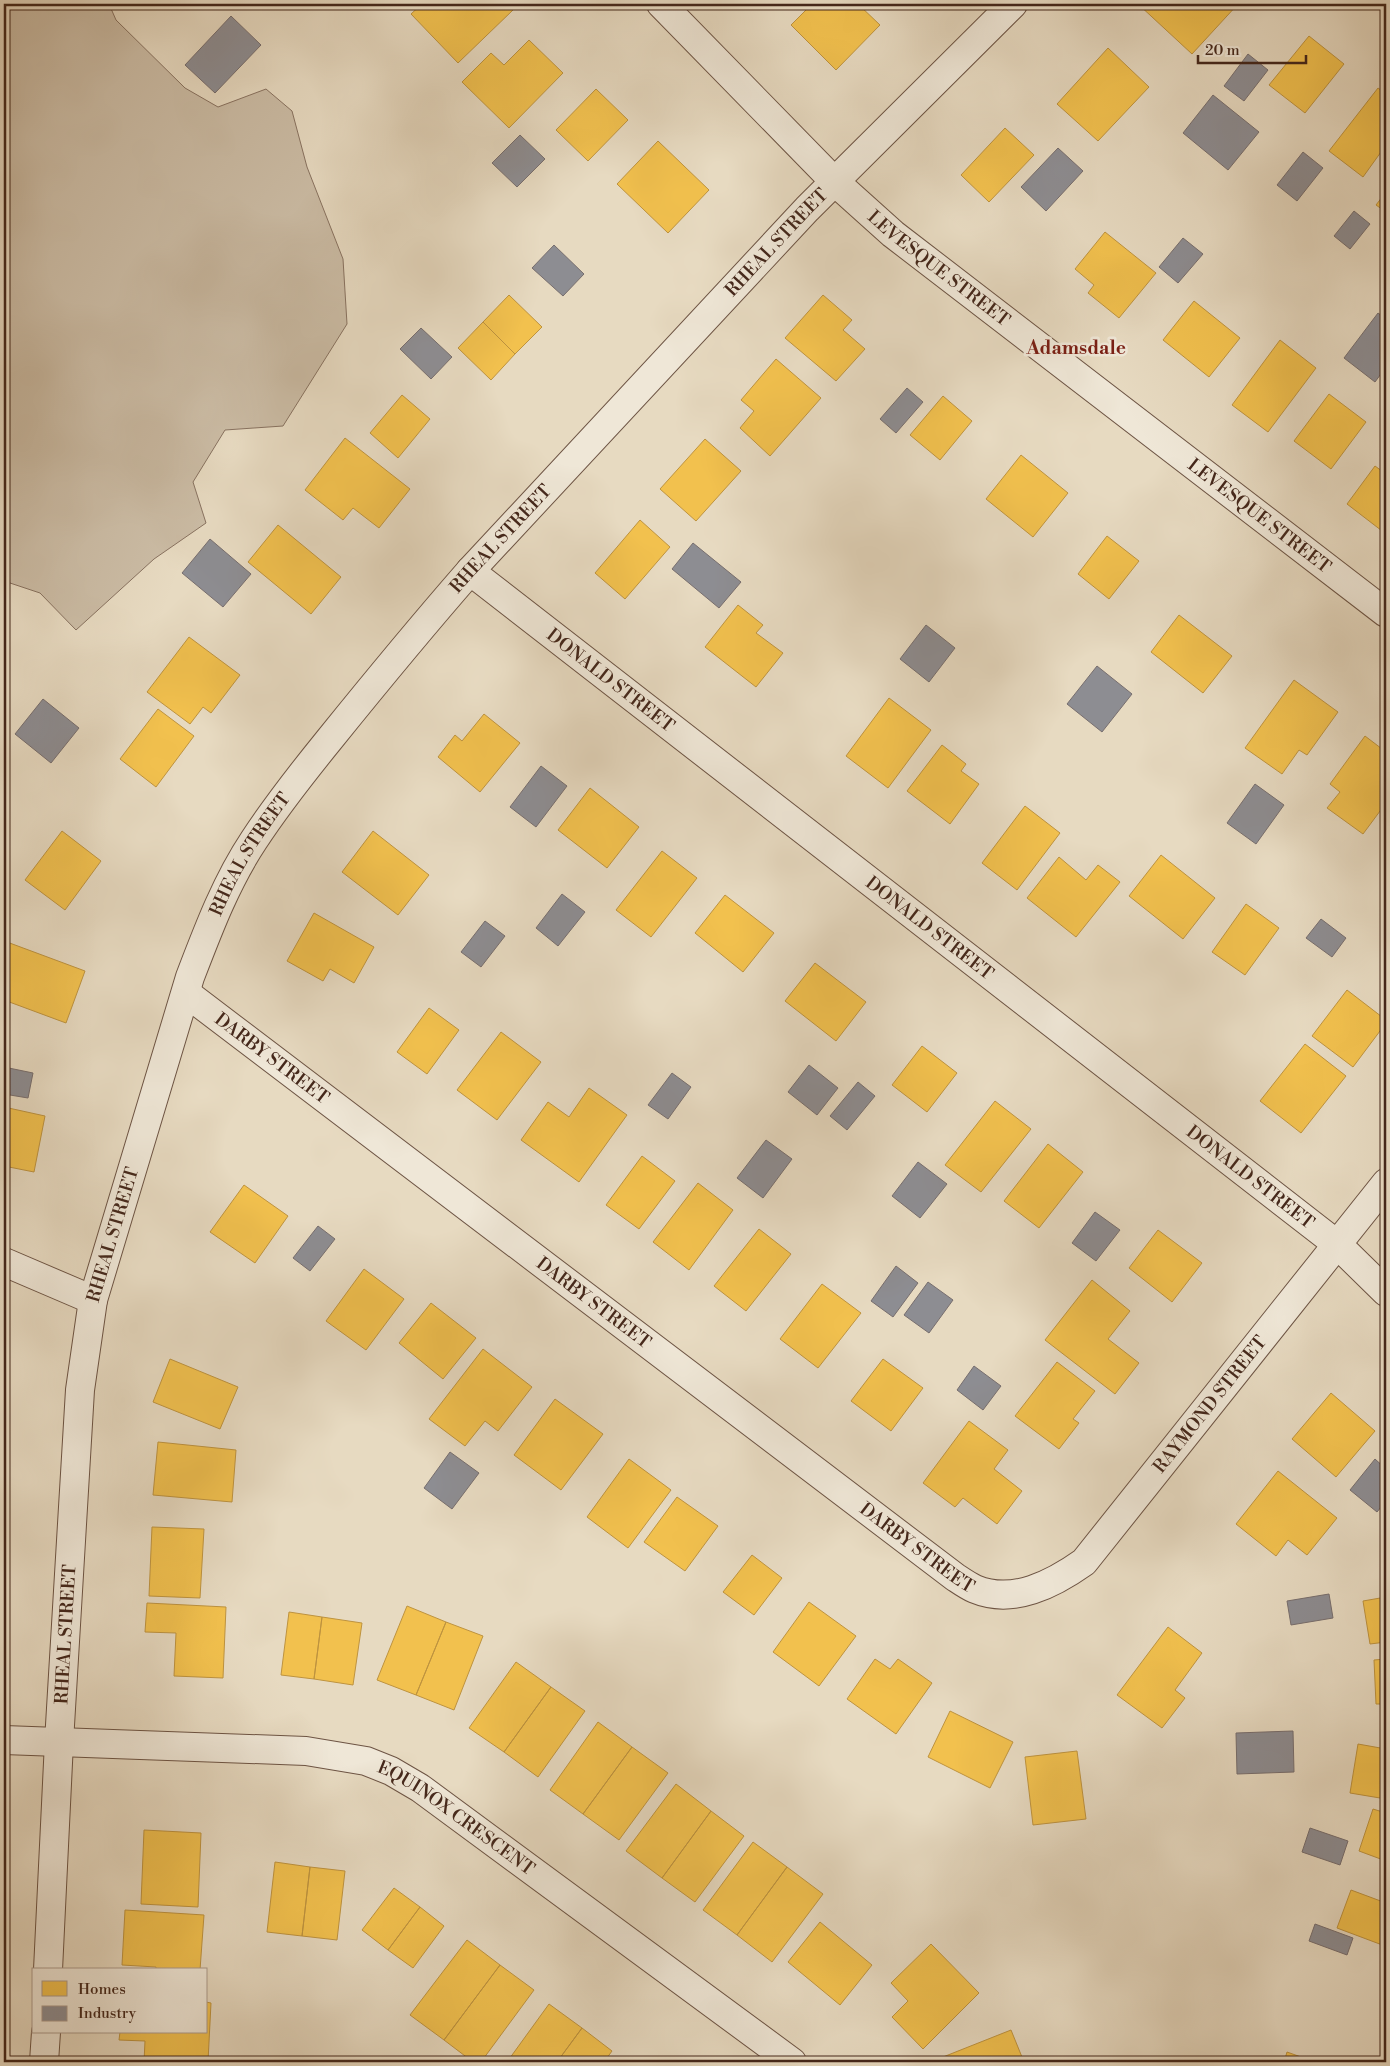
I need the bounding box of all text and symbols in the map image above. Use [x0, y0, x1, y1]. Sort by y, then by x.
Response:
scale bar [1198, 32, 1305, 64]
text: 20 m [1205, 41, 1240, 60]
street label: RHEAL STREET [720, 184, 833, 302]
street label: LEVESQUE STREET [862, 206, 1015, 332]
district label: Adamsdale [1025, 336, 1126, 360]
street label: LEVESQUE STREET [1183, 454, 1336, 579]
street label: RHEAL STREET [445, 480, 557, 598]
street label: DONALD STREET [542, 624, 679, 738]
street label: RHEAL STREET [205, 788, 296, 920]
street label: DONALD STREET [861, 871, 998, 985]
street label: DARBY STREET [210, 1008, 334, 1110]
street label: DONALD STREET [1181, 1120, 1319, 1234]
street label: RHEAL STREET [82, 1164, 144, 1305]
street label: DARBY STREET [532, 1252, 656, 1354]
street label: RAYMOND STREET [1148, 1331, 1272, 1478]
street label: DARBY STREET [855, 1498, 979, 1599]
street label: RHEAL STREET [50, 1564, 82, 1705]
street label: EQUINOX CRESCENT [374, 1756, 539, 1881]
legend [32, 1968, 208, 2034]
text: Homes [78, 1980, 126, 1999]
text: Industry [78, 2004, 137, 2023]

